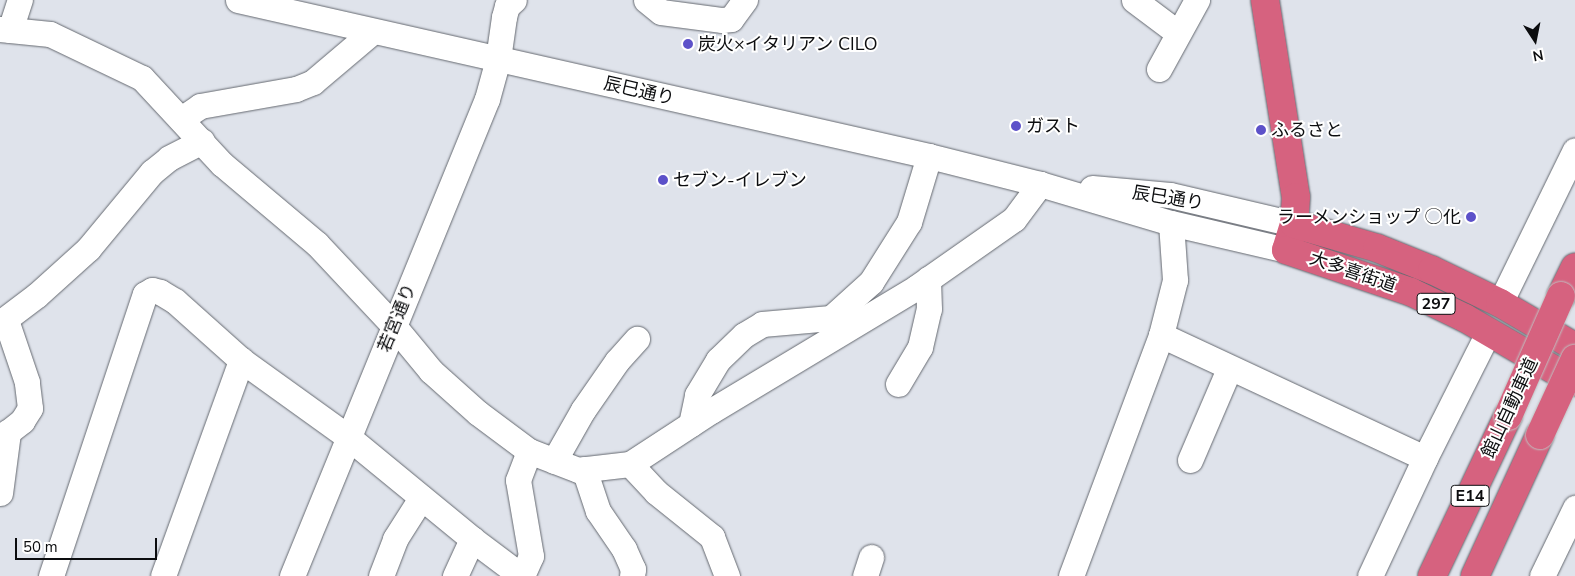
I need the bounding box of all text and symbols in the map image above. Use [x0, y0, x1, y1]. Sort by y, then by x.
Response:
north arrow [1510, 15, 1560, 65]
place label: 炭火×イタリアン CILO [698, 33, 879, 55]
marker: 炭火×イタリアン CILO [682, 38, 694, 50]
text: N [1531, 45, 1545, 66]
street label: 辰巳通り [601, 72, 677, 110]
place label: ガスト [1026, 115, 1080, 137]
place label: ふるさと [1271, 119, 1343, 141]
marker: ガスト [1010, 120, 1022, 132]
marker: ふるさと [1255, 124, 1267, 136]
place label: セブン-イレブン [673, 169, 807, 191]
marker: セブン-イレブン [657, 174, 669, 186]
street label: 辰巳通り [1131, 182, 1205, 214]
place label: ラーメンショップ ◯化 [1276, 206, 1461, 228]
marker: ラーメンショップ ◯化 [1465, 211, 1477, 223]
street label: 大多喜街道 [1307, 247, 1399, 297]
street label: 若宮通り [374, 281, 420, 355]
road number: 297 [1416, 290, 1456, 318]
street label: 館山自動車道 [1477, 354, 1543, 462]
road number: E14 [1450, 482, 1490, 510]
scale bar [18, 528, 160, 560]
text: 50 m [23, 537, 58, 557]

